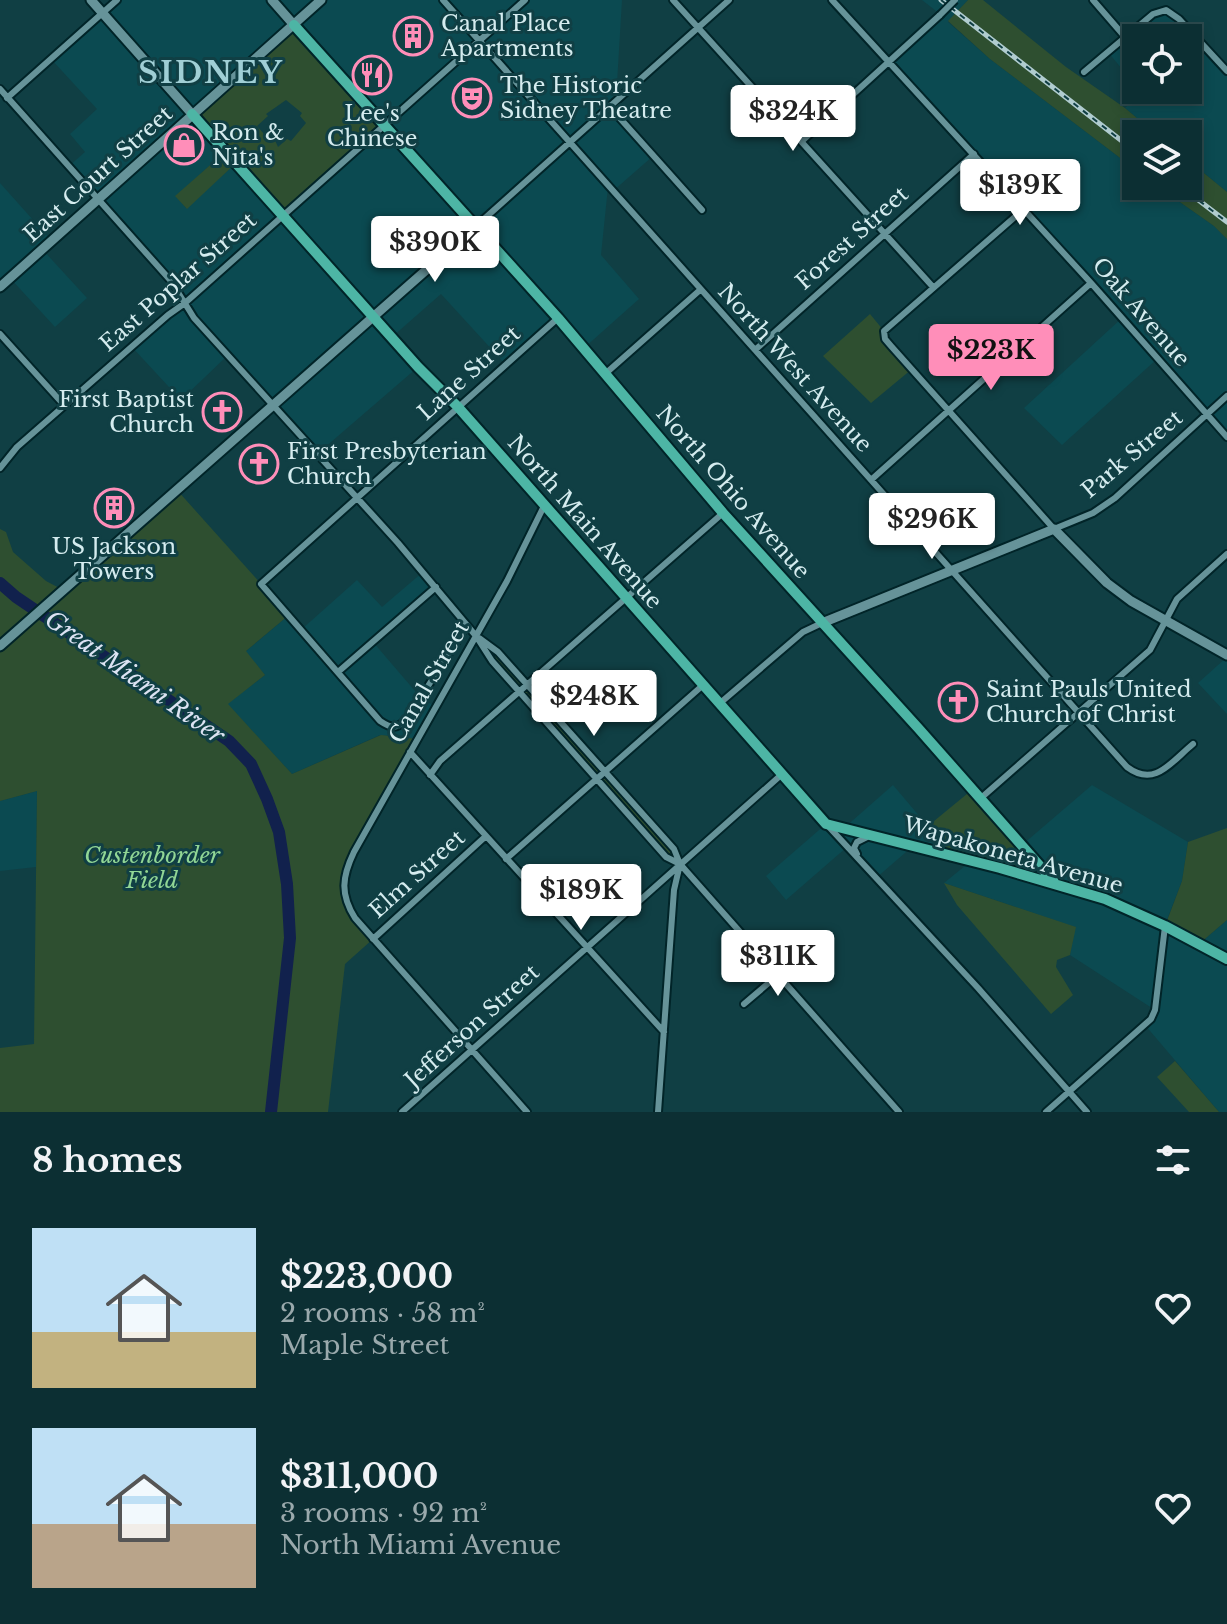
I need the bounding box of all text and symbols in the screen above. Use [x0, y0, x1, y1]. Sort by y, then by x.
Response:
place label: Canal Place Apartments [440, 10, 574, 62]
building icon: Canal Place Apartments [392, 15, 434, 57]
map controls [1122, 24, 1202, 200]
button: locate [1122, 24, 1202, 104]
district label: SIDNEY [138, 54, 284, 91]
restaurant icon: Lee's Chinese [351, 54, 393, 96]
place label: The Historic Sidney Theatre [500, 72, 672, 124]
theatre icon: The Historic Sidney Theatre [451, 77, 493, 119]
pin: $324K [737, 85, 849, 153]
text: $324K [749, 95, 837, 127]
street label: East Court Street [18, 100, 178, 248]
place label: Lee's Chinese [327, 100, 417, 152]
place label: Ron & Nita's [212, 119, 284, 171]
button: layers [1122, 120, 1202, 200]
shop icon: Ron & Nita's [163, 124, 205, 166]
pin: $139K [964, 159, 1076, 227]
text: $139K [978, 169, 1062, 201]
street label: Forest Street [790, 180, 914, 296]
street label: East Poplar Street [94, 206, 262, 357]
pin: $390K [379, 216, 491, 284]
text: $390K [389, 226, 481, 258]
street label: Oak Avenue [1086, 252, 1196, 372]
street label: North West Avenue [712, 278, 878, 458]
street label: Lane Street [412, 320, 526, 426]
pin: $223K [935, 324, 1047, 392]
text: $223K [947, 334, 1035, 366]
place label: First Baptist Church [59, 386, 195, 438]
church icon: First Baptist Church [201, 391, 243, 433]
street label: North Ohio Avenue [650, 400, 816, 584]
street label: Park Street [1076, 404, 1188, 504]
street label: North Main Avenue [502, 429, 668, 615]
place label: First Presbyterian Church [287, 438, 487, 490]
church icon: First Presbyterian Church [238, 443, 280, 485]
building icon: US Jackson Towers [93, 487, 135, 529]
pin: $296K [876, 493, 988, 561]
text: $296K [887, 503, 977, 535]
place label: US Jackson Towers [52, 533, 176, 585]
water label: Great Miami River [40, 604, 231, 750]
street label: Canal Street [383, 615, 475, 748]
pin: $248K [538, 670, 650, 738]
place label: Saint Pauls United Church of Christ [986, 676, 1192, 728]
text: $248K [550, 680, 638, 712]
church icon: Saint Pauls United Church of Christ [937, 681, 979, 723]
street label: Wapakoneta Avenue [899, 810, 1126, 899]
street label: Elm Street [364, 824, 471, 924]
park label: Custenborder Field [84, 842, 221, 894]
pin: $189K [525, 864, 637, 932]
text: $189K [539, 874, 623, 906]
pin: $311K [722, 930, 834, 998]
text: $311K [739, 940, 817, 972]
street label: Jefferson Street [397, 958, 545, 1095]
icon: filters [1151, 1138, 1195, 1182]
text: 8 homes [32, 1139, 183, 1181]
text: $223,000 [280, 1255, 453, 1297]
icon: home [96, 1260, 192, 1356]
icon: heart [1151, 1286, 1195, 1330]
text: 2 rooms · 58 m² [280, 1297, 485, 1329]
text: Maple Street [280, 1329, 449, 1361]
text: $311,000 [280, 1455, 438, 1497]
icon: home [96, 1460, 192, 1556]
icon: heart [1151, 1486, 1195, 1530]
text: 3 rooms · 92 m² [280, 1497, 487, 1529]
text: North Miami Avenue [280, 1529, 561, 1561]

